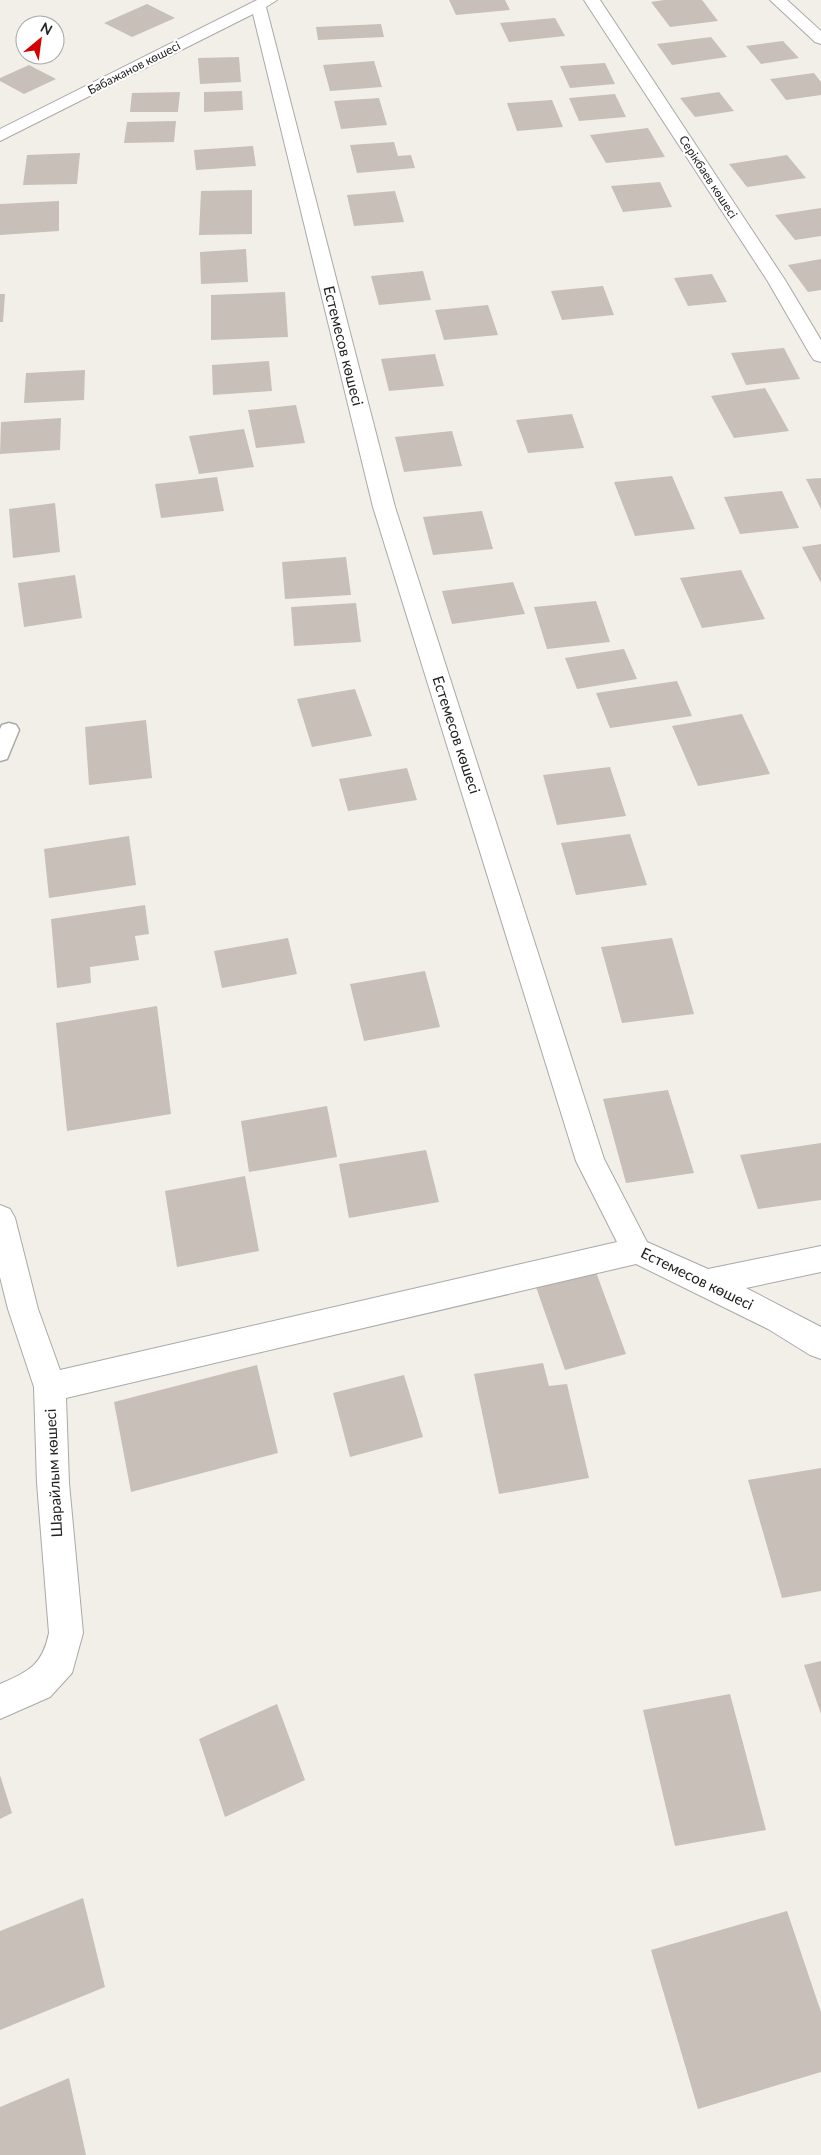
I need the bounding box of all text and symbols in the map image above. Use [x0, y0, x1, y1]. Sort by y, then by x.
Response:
north arrow [15, 15, 65, 65]
text: N [38, 18, 55, 38]
street label: Бабажанов көшесі [85, 38, 183, 97]
street label: Серікбаев көшесі [676, 132, 741, 221]
street label: Естемесов көшесі [320, 284, 368, 408]
street label: Естемесов көшесі [429, 673, 485, 796]
street label: Естемесов көшесі [638, 1243, 757, 1313]
street label: Шарайлым көшесі [41, 1408, 65, 1538]

